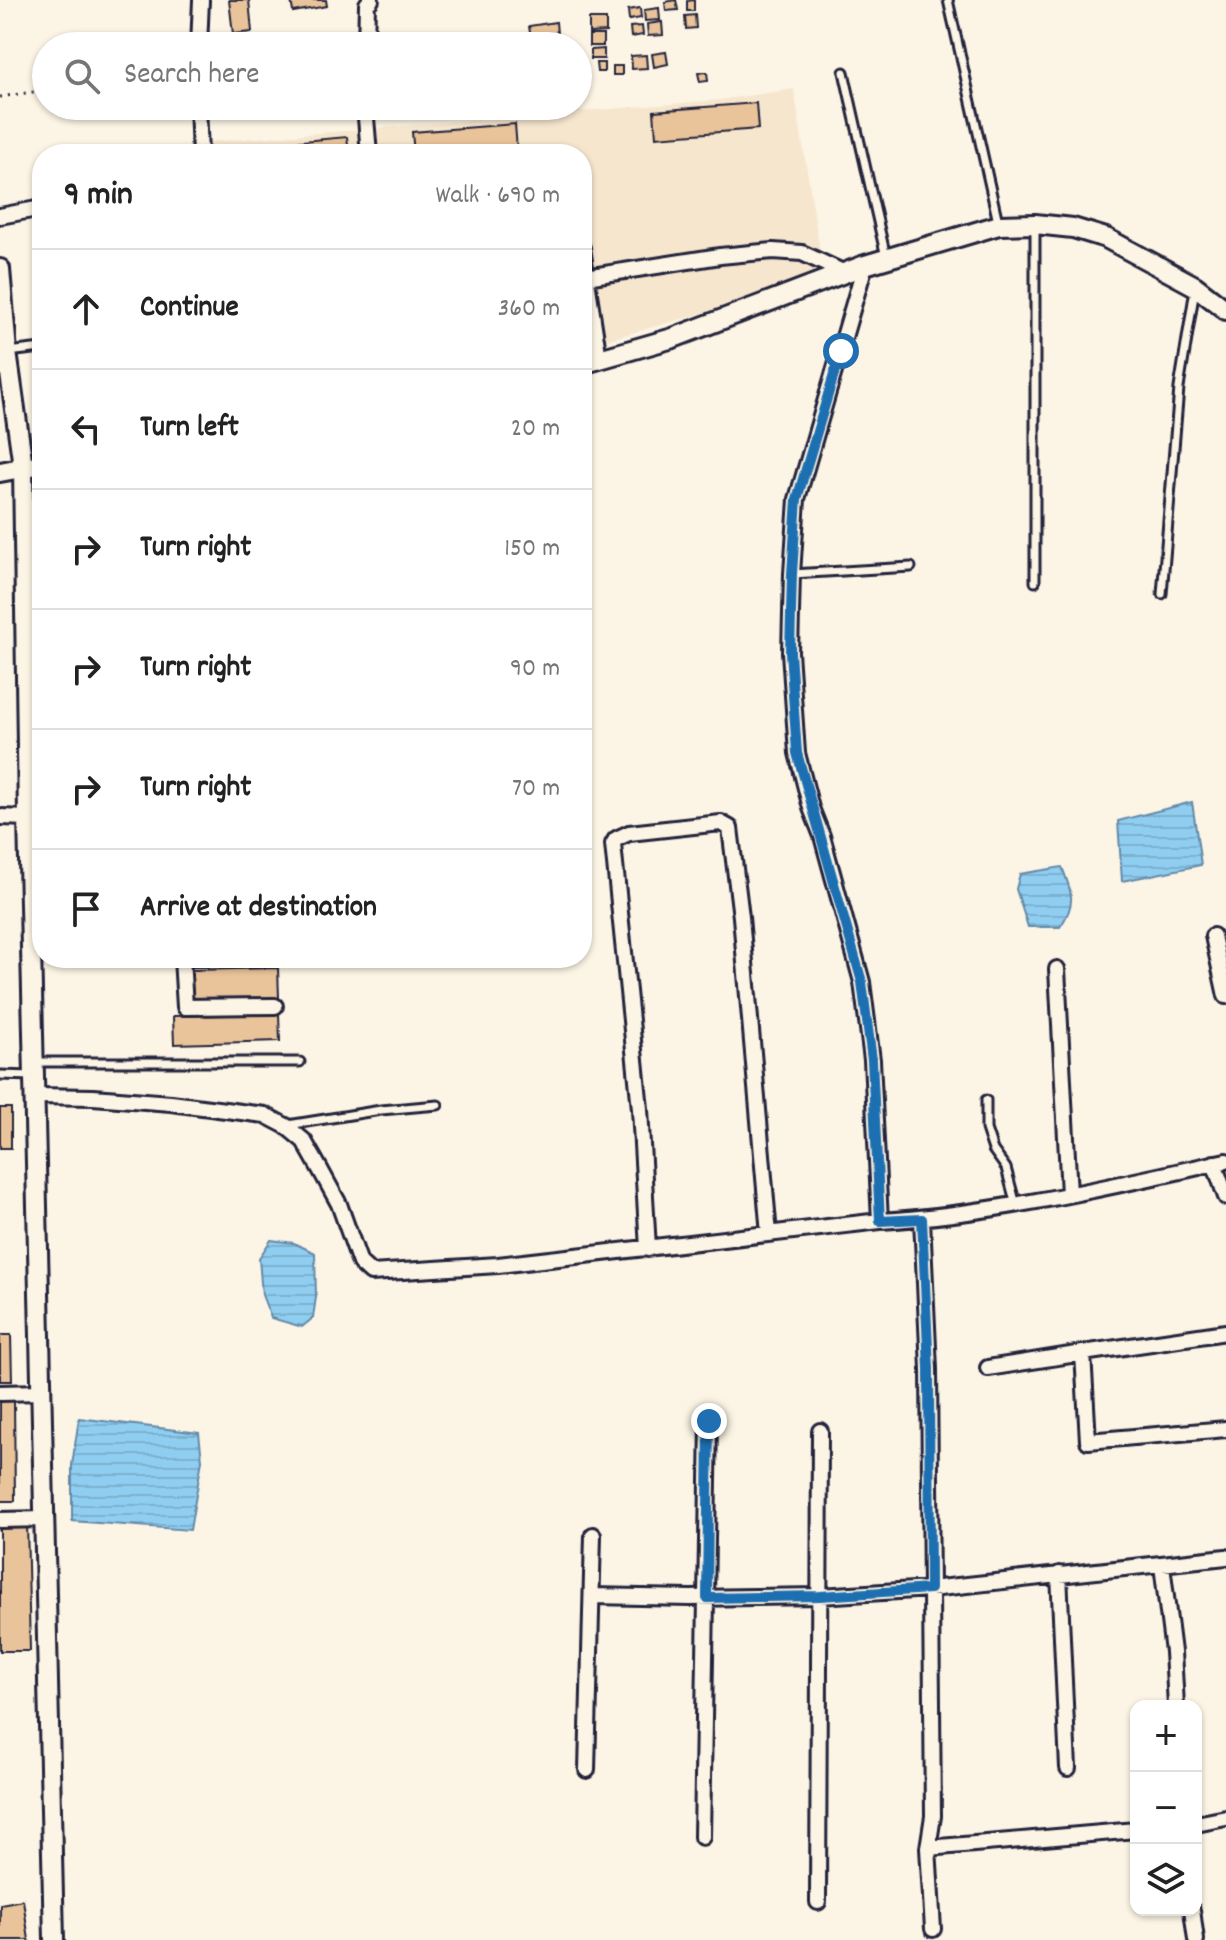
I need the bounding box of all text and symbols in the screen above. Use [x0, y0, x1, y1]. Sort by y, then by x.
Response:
search box [32, 32, 592, 120]
icon: search [60, 54, 104, 98]
text: Search here [124, 55, 260, 98]
text: 9 min [64, 172, 133, 221]
text: Walk · 690 m [436, 178, 560, 215]
icon: ahead [64, 287, 108, 331]
text: Continue [140, 288, 239, 331]
text: 360 m [498, 291, 560, 328]
route start [823, 333, 859, 369]
icon: left [64, 407, 108, 451]
text: Turn left [140, 408, 239, 451]
text: 20 m [511, 411, 560, 448]
icon: right [64, 527, 108, 571]
text: Turn right [140, 528, 251, 571]
text: 150 m [504, 531, 560, 568]
icon: right [64, 647, 108, 691]
text: Turn right [140, 648, 251, 691]
text: 90 m [510, 651, 560, 688]
icon: right [64, 767, 108, 811]
text: Turn right [140, 768, 251, 811]
text: 70 m [512, 771, 560, 808]
icon: arrive [64, 887, 108, 931]
text: Arrive at destination [140, 888, 377, 931]
route end [691, 1403, 727, 1439]
map controls [1130, 1700, 1202, 1916]
button: + [1130, 1700, 1202, 1772]
button: − [1130, 1772, 1202, 1844]
button: layers [1130, 1844, 1202, 1916]

